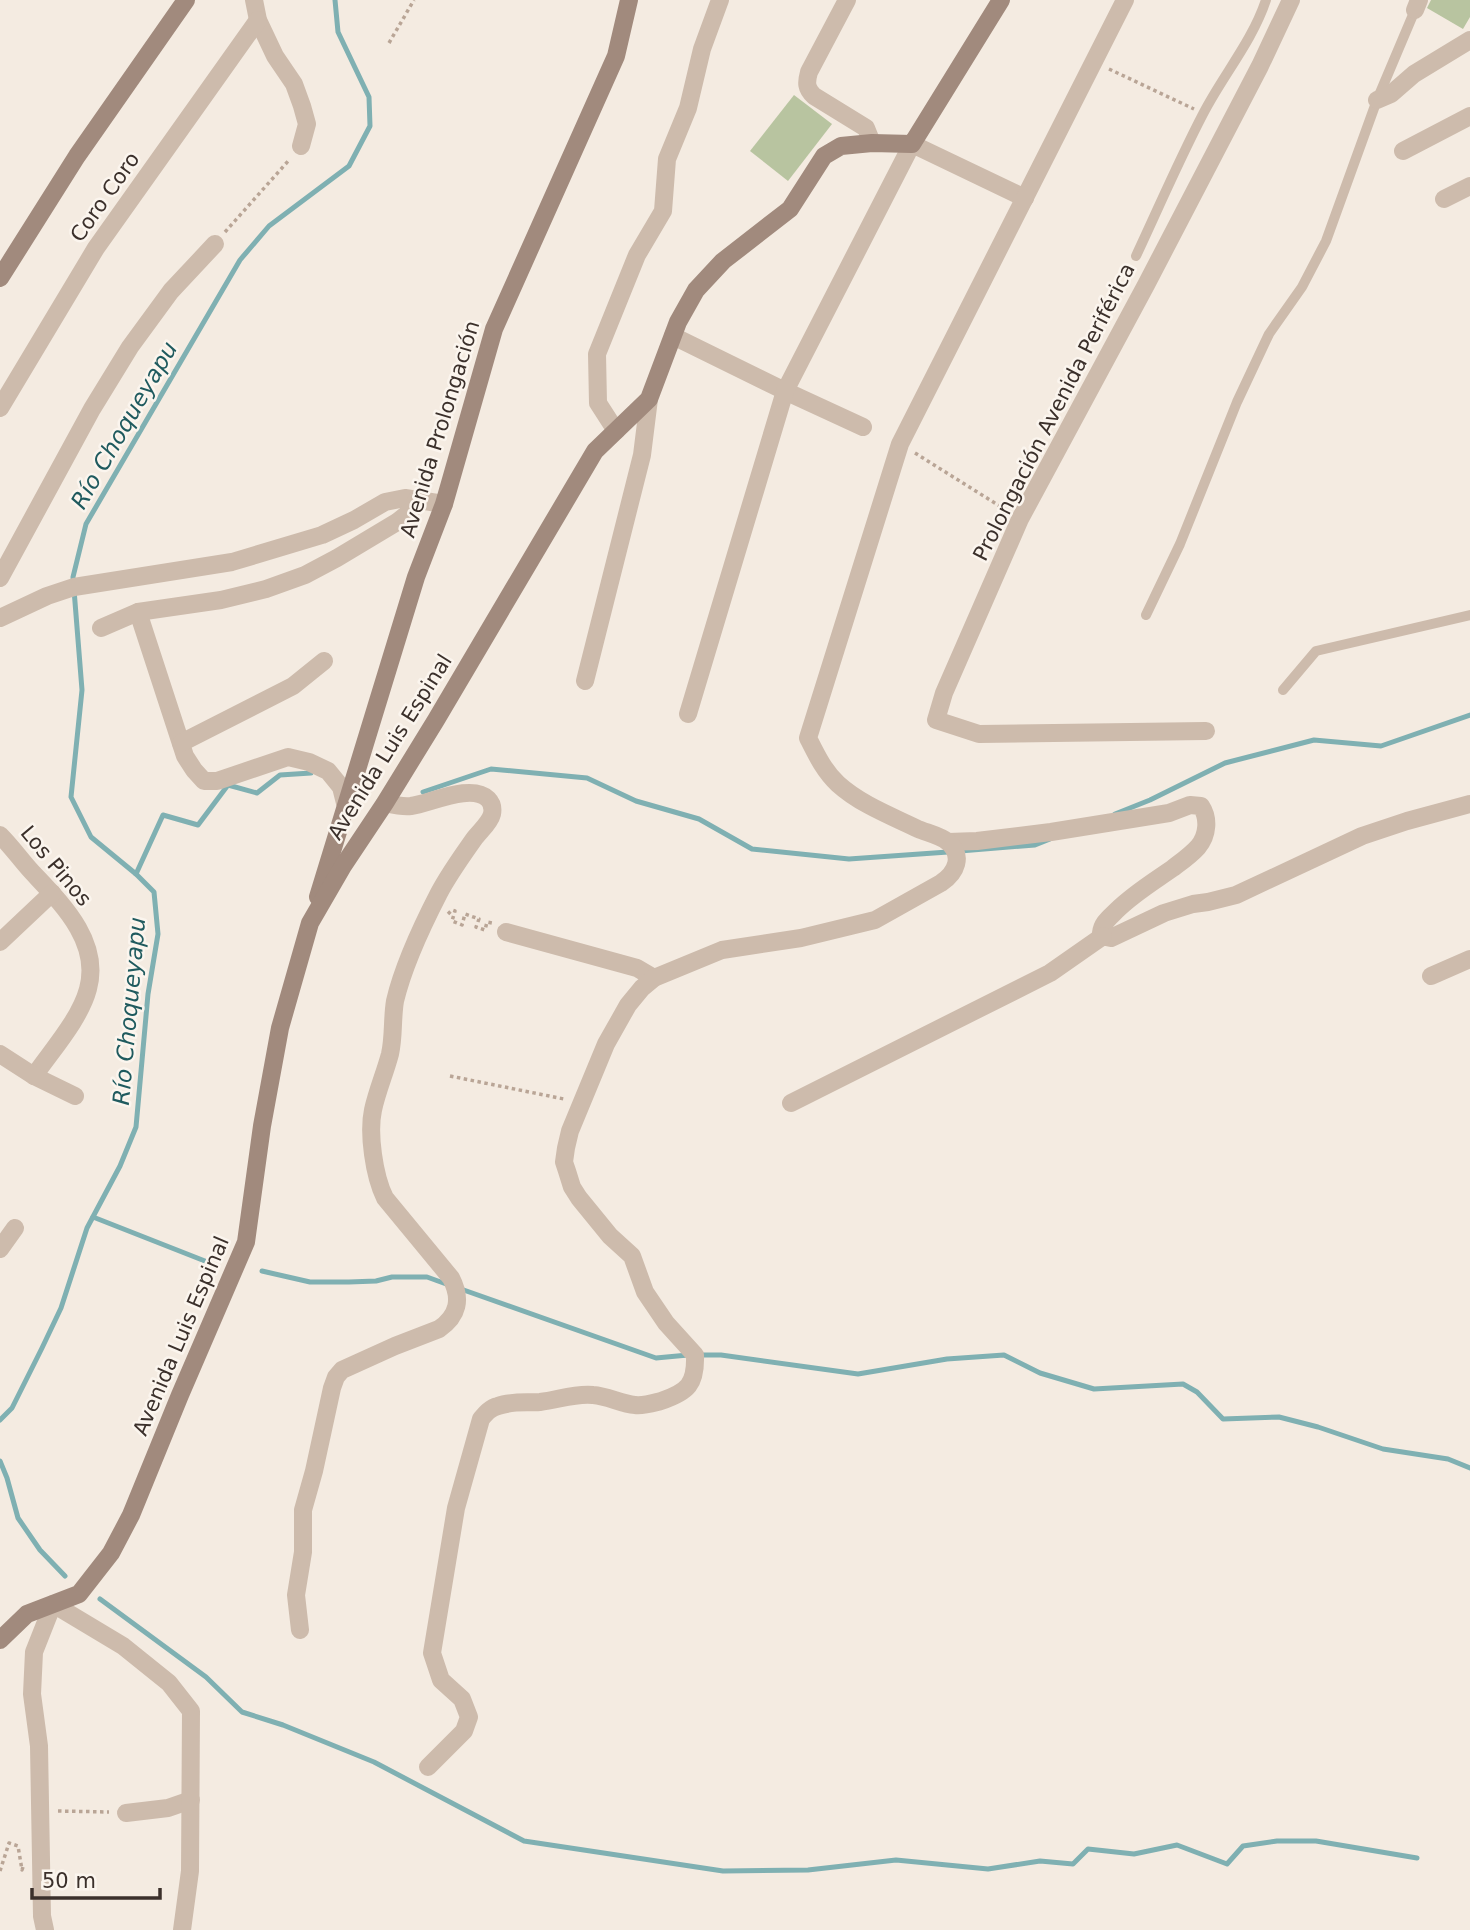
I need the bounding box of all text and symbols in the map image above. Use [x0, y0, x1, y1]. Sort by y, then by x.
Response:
street label: Coro Coro [65, 148, 145, 246]
street label: Prolongación Avenida Periférica [968, 259, 1140, 565]
street label: Avenida Prolongación [396, 318, 484, 540]
water label: Río Choqueyapu [66, 337, 182, 513]
street label: Avenida Luis Espinal [323, 650, 457, 844]
street label: Los Pinos [16, 821, 96, 911]
water label: Río Choqueyapu [108, 916, 150, 1106]
street label: Avenida Luis Espinal [128, 1233, 234, 1439]
scale bar [32, 1856, 159, 1900]
text: 50 m [42, 1869, 96, 1893]

